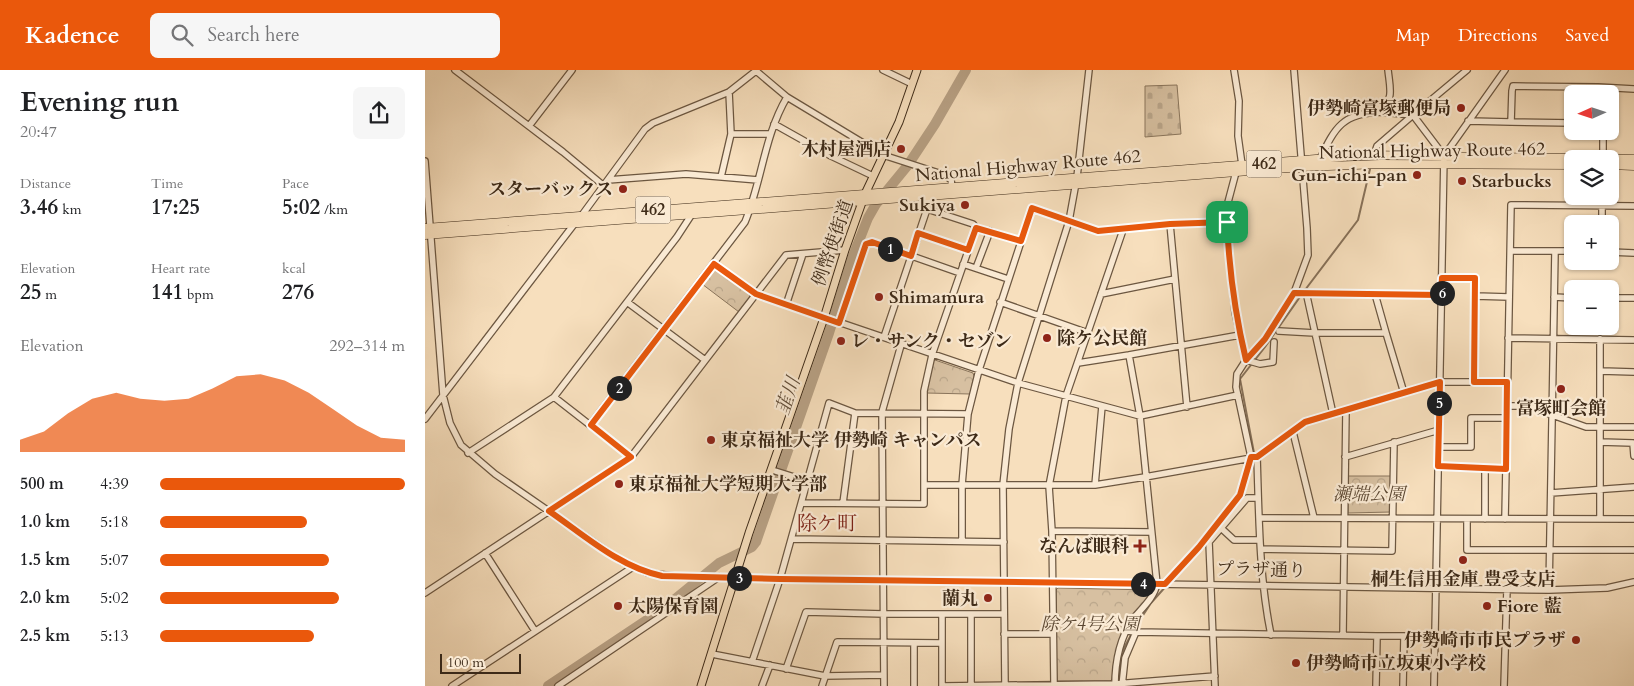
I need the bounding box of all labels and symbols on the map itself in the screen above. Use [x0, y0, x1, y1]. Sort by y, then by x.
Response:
north arrow [1564, 85, 1619, 140]
place label: 伊勢崎富塚郵便局 [1307, 96, 1451, 121]
marker: 伊勢崎富塚郵便局 [1455, 102, 1467, 114]
place label: 木村屋酒店 [801, 137, 891, 162]
street label: National Highway Route 462 [1319, 137, 1545, 165]
marker: 木村屋酒店 [895, 143, 907, 155]
street label: National Highway Route 462 [914, 144, 1142, 188]
road number: 462 [1247, 150, 1281, 178]
place label: Gun-ichi-pan [1291, 163, 1407, 188]
marker: Gun-ichi-pan [1411, 169, 1423, 181]
place label: Starbucks [1472, 169, 1552, 194]
marker: Starbucks [1456, 175, 1468, 187]
place label: スターバックス [488, 177, 613, 202]
marker: スターバックス [617, 183, 629, 195]
place label: Sukiya [899, 193, 955, 218]
road number: 462 [635, 196, 671, 224]
street label: 例幣使街道 [807, 196, 859, 290]
marker: Sukiya [959, 199, 971, 211]
pin [1206, 201, 1248, 243]
pin: 1 [877, 236, 903, 262]
pin: 6 [1429, 280, 1455, 306]
place label: Shimamura [889, 285, 984, 310]
marker: Shimamura [873, 291, 885, 303]
place label: 除ケ公民館 [1057, 326, 1147, 351]
place label: レ・サンク・セゾン [851, 329, 1012, 354]
marker: 除ケ公民館 [1041, 332, 1053, 344]
marker: レ・サンク・セゾン [835, 335, 847, 347]
water label: 韮川 [770, 372, 807, 418]
pin: 2 [607, 376, 631, 400]
marker: 富塚町会館 [1555, 383, 1567, 395]
pin: 5 [1427, 390, 1451, 416]
place label: 富塚町会館 [1516, 396, 1606, 421]
place label: 東京福祉大学 伊勢崎 キャンパス [721, 428, 981, 453]
marker: 東京福祉大学 伊勢崎 キャンパス [705, 434, 717, 446]
place label: 東京福祉大学短期大学部 [629, 472, 827, 497]
marker: 東京福祉大学短期大学部 [613, 478, 625, 490]
park label: 瀬端公園 [1333, 482, 1408, 507]
district label: 除ケ町 [797, 510, 857, 537]
place label: なんば眼科 [1039, 534, 1129, 559]
marker: なんば眼科 [1133, 539, 1147, 553]
marker: 桐生信用金庫 豊受支店 [1457, 554, 1469, 566]
street label: プラザ通り [1216, 557, 1306, 583]
pin: 3 [727, 566, 751, 590]
place label: 桐生信用金庫 豊受支店 [1371, 567, 1555, 592]
pin: 4 [1131, 572, 1155, 596]
place label: 蘭丸 [942, 586, 978, 611]
marker: 蘭丸 [982, 592, 994, 604]
place label: 太陽保育園 [628, 594, 718, 619]
place label: Fiore 藍 [1497, 594, 1562, 619]
marker: 太陽保育園 [612, 600, 624, 612]
marker: Fiore 藍 [1481, 600, 1493, 612]
park label: 除ケ4号公園 [1040, 612, 1143, 637]
place label: 伊勢崎市市民プラザ [1404, 628, 1566, 653]
marker: 伊勢崎市市民プラザ [1570, 634, 1582, 646]
scale bar [440, 651, 521, 674]
place label: 伊勢崎市立坂東小学校 [1306, 651, 1486, 676]
marker: 伊勢崎市立坂東小学校 [1290, 657, 1302, 669]

